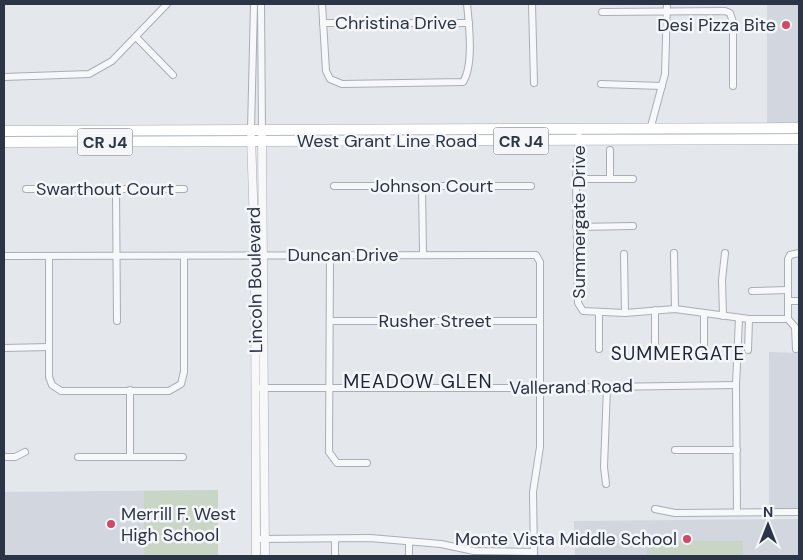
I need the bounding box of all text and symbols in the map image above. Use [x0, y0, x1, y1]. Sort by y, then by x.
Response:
street label: Christina Drive [335, 11, 457, 35]
place label: Desi Pizza Bite [657, 13, 776, 37]
marker: Desi Pizza Bite [780, 19, 792, 31]
road number: CR J4 [78, 128, 132, 156]
road number: CR J4 [494, 128, 548, 154]
street label: West Grant Line Road [297, 129, 477, 153]
street label: Summergate Drive [567, 145, 591, 299]
street label: Johnson Court [371, 174, 493, 198]
street label: Swarthout Court [36, 177, 174, 201]
street label: Lincoln Boulevard [242, 207, 268, 353]
street label: Duncan Drive [288, 243, 398, 267]
street label: Rusher Street [378, 309, 492, 333]
district label: SUMMERGATE [611, 341, 745, 366]
district label: MEADOW GLEN [343, 369, 493, 394]
street label: Vallerand Road [509, 374, 633, 400]
north arrow [743, 500, 793, 550]
place label: Merrill F. West High School [121, 502, 236, 547]
text: N [763, 503, 773, 521]
marker: Merrill F. West High School [105, 518, 117, 530]
place label: Monte Vista Middle School [455, 527, 677, 551]
marker: Monte Vista Middle School [681, 533, 693, 545]

